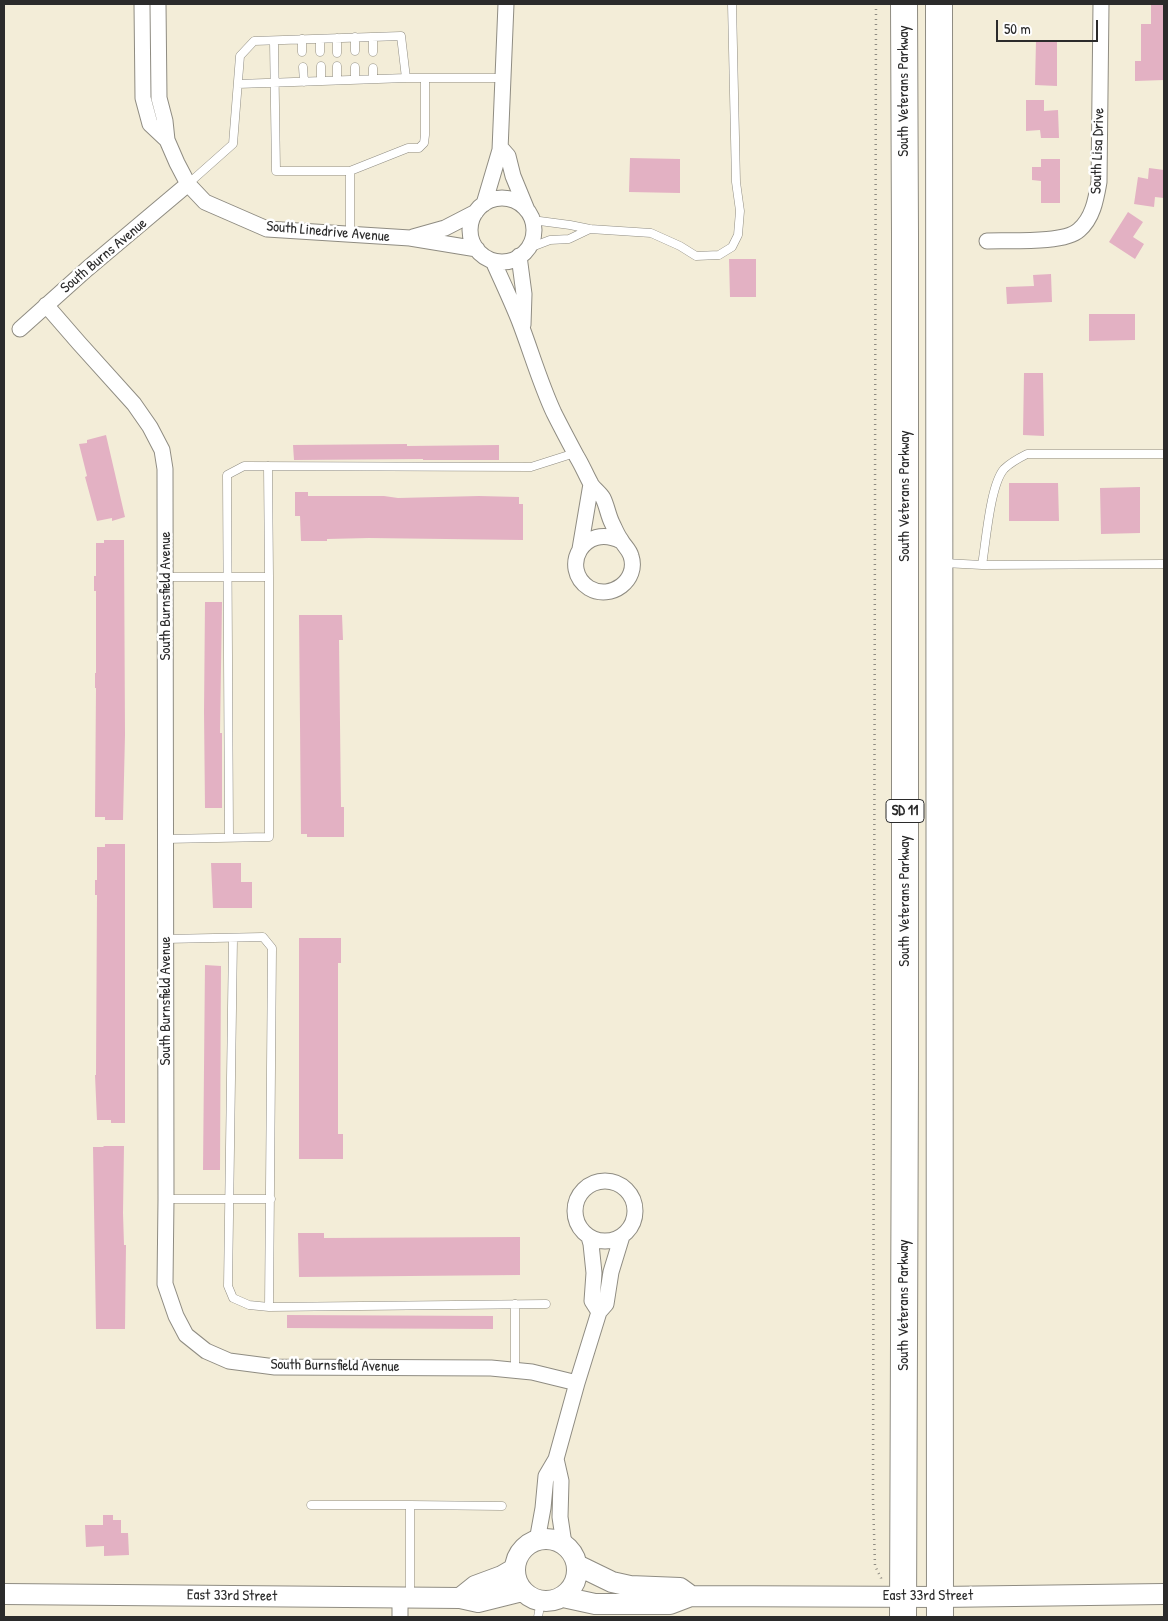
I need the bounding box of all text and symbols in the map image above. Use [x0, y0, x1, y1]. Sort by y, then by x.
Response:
scale bar [998, 10, 1100, 42]
text: 50 m [1004, 18, 1031, 39]
street label: South Veterans Parkway [895, 25, 913, 157]
street label: South Lisa Drive [1088, 108, 1108, 194]
street label: South Burns Avenue [57, 215, 151, 297]
street label: South Linedrive Avenue [265, 218, 391, 246]
street label: South Veterans Parkway [896, 430, 914, 562]
street label: South Burnsfield Avenue [157, 531, 175, 661]
road number: SD 11 [886, 799, 924, 822]
street label: South Veterans Parkway [896, 835, 914, 967]
street label: South Burnsfield Avenue [157, 936, 175, 1066]
street label: South Veterans Parkway [895, 1239, 913, 1371]
street label: South Burnsfield Avenue [270, 1356, 400, 1376]
street label: East 33rd Street [187, 1586, 277, 1606]
street label: East 33rd Street [883, 1587, 973, 1605]

